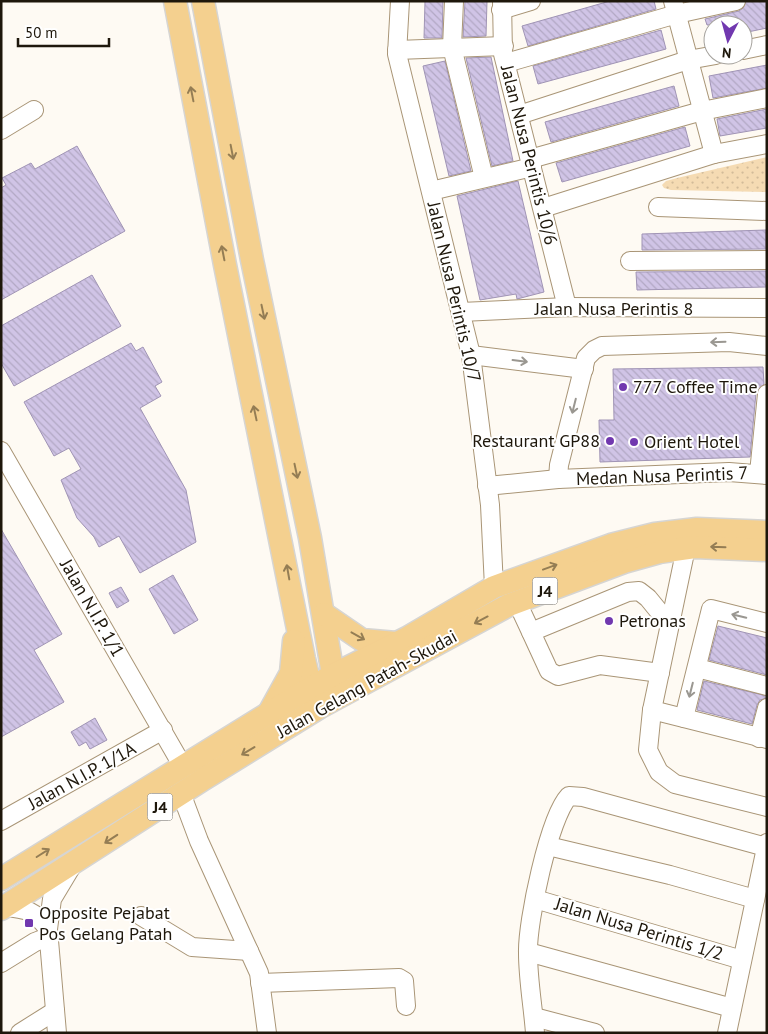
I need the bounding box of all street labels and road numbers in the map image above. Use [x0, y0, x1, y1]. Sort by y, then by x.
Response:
street label: Jalan Nusa Perintis 10/6 [496, 62, 563, 247]
street label: Jalan Nusa Perintis 10/7 [422, 198, 486, 384]
street label: Jalan Nusa Perintis 8 [534, 297, 693, 320]
street label: Medan Nusa Perintis 7 [576, 461, 748, 490]
street label: Jalan N.I.P. 1/1 [55, 554, 130, 661]
road number: J4 [532, 578, 558, 604]
street label: Jalan Gelang Patah-Skudai [272, 624, 461, 743]
street label: Jalan N.I.P. 1/1A [23, 736, 140, 815]
road number: J4 [148, 794, 172, 820]
street label: Jalan Nusa Perintis 1/2 [551, 892, 726, 965]

